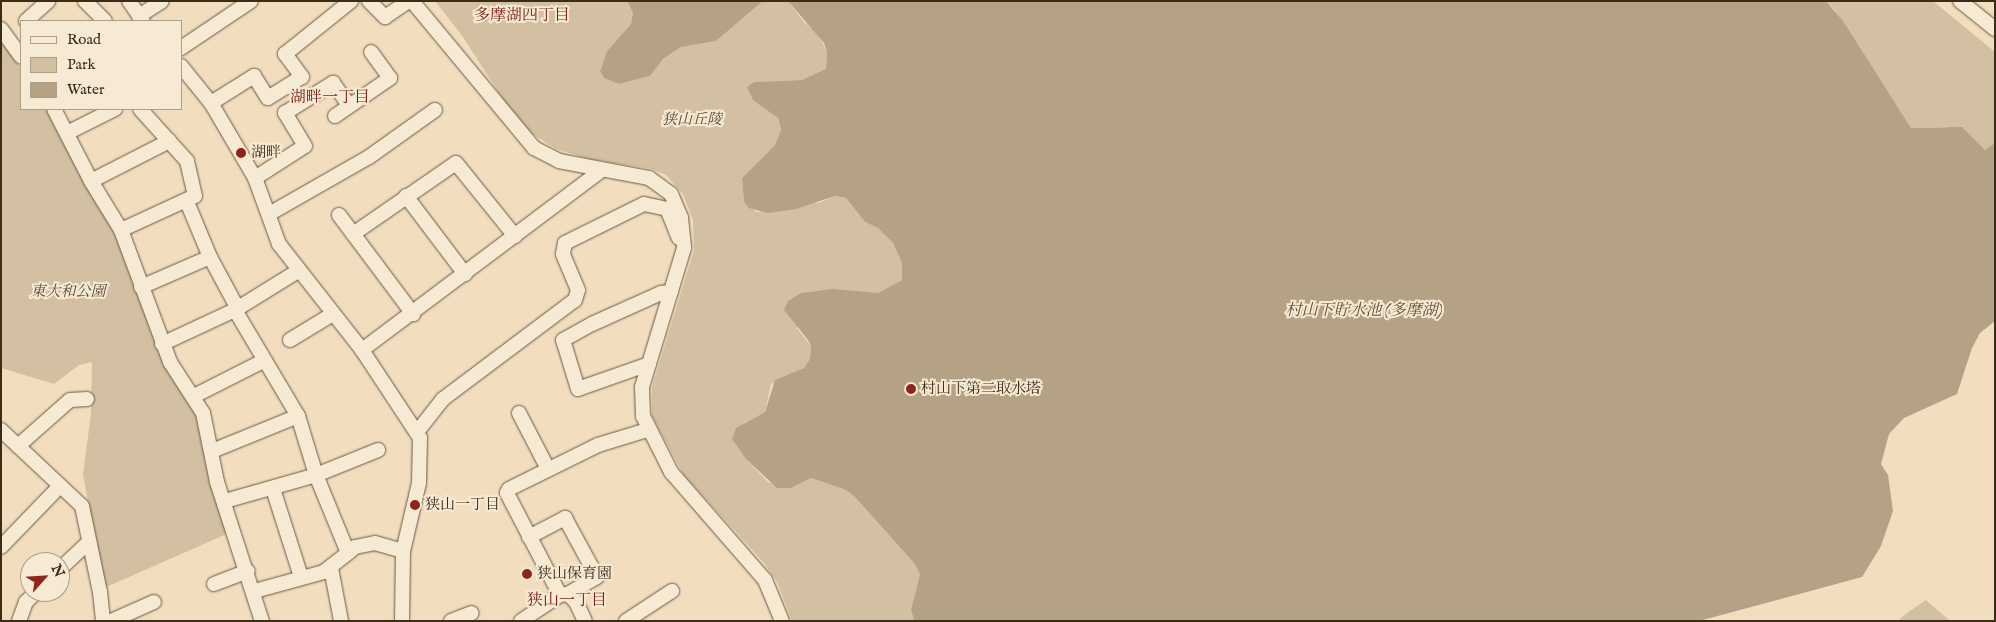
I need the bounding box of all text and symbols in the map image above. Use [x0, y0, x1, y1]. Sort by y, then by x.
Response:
district label: 多摩湖四丁目 [474, 6, 570, 26]
legend [20, 20, 182, 110]
text: Road [67, 30, 101, 49]
text: Park [67, 55, 96, 74]
text: Water [67, 80, 104, 99]
district label: 湖畔一丁目 [290, 88, 370, 108]
park label: 狭山丘陵 [662, 111, 722, 129]
place label: 湖畔 [251, 144, 281, 162]
marker: 湖畔 [235, 147, 247, 159]
park label: 東大和公園 [31, 283, 105, 301]
water label: 村山下貯水池 (多摩湖) [1285, 301, 1443, 321]
place label: 村山下第二取水塔 [921, 380, 1041, 398]
marker: 村山下第二取水塔 [905, 383, 917, 395]
place label: 狭山一丁目 [425, 496, 500, 514]
marker: 狭山一丁目 [409, 499, 421, 511]
north arrow [20, 552, 70, 602]
text: N [47, 561, 68, 580]
place label: 狭山保育園 [537, 565, 612, 583]
marker: 狭山保育園 [521, 568, 533, 580]
district label: 狭山一丁目 [527, 591, 607, 611]

